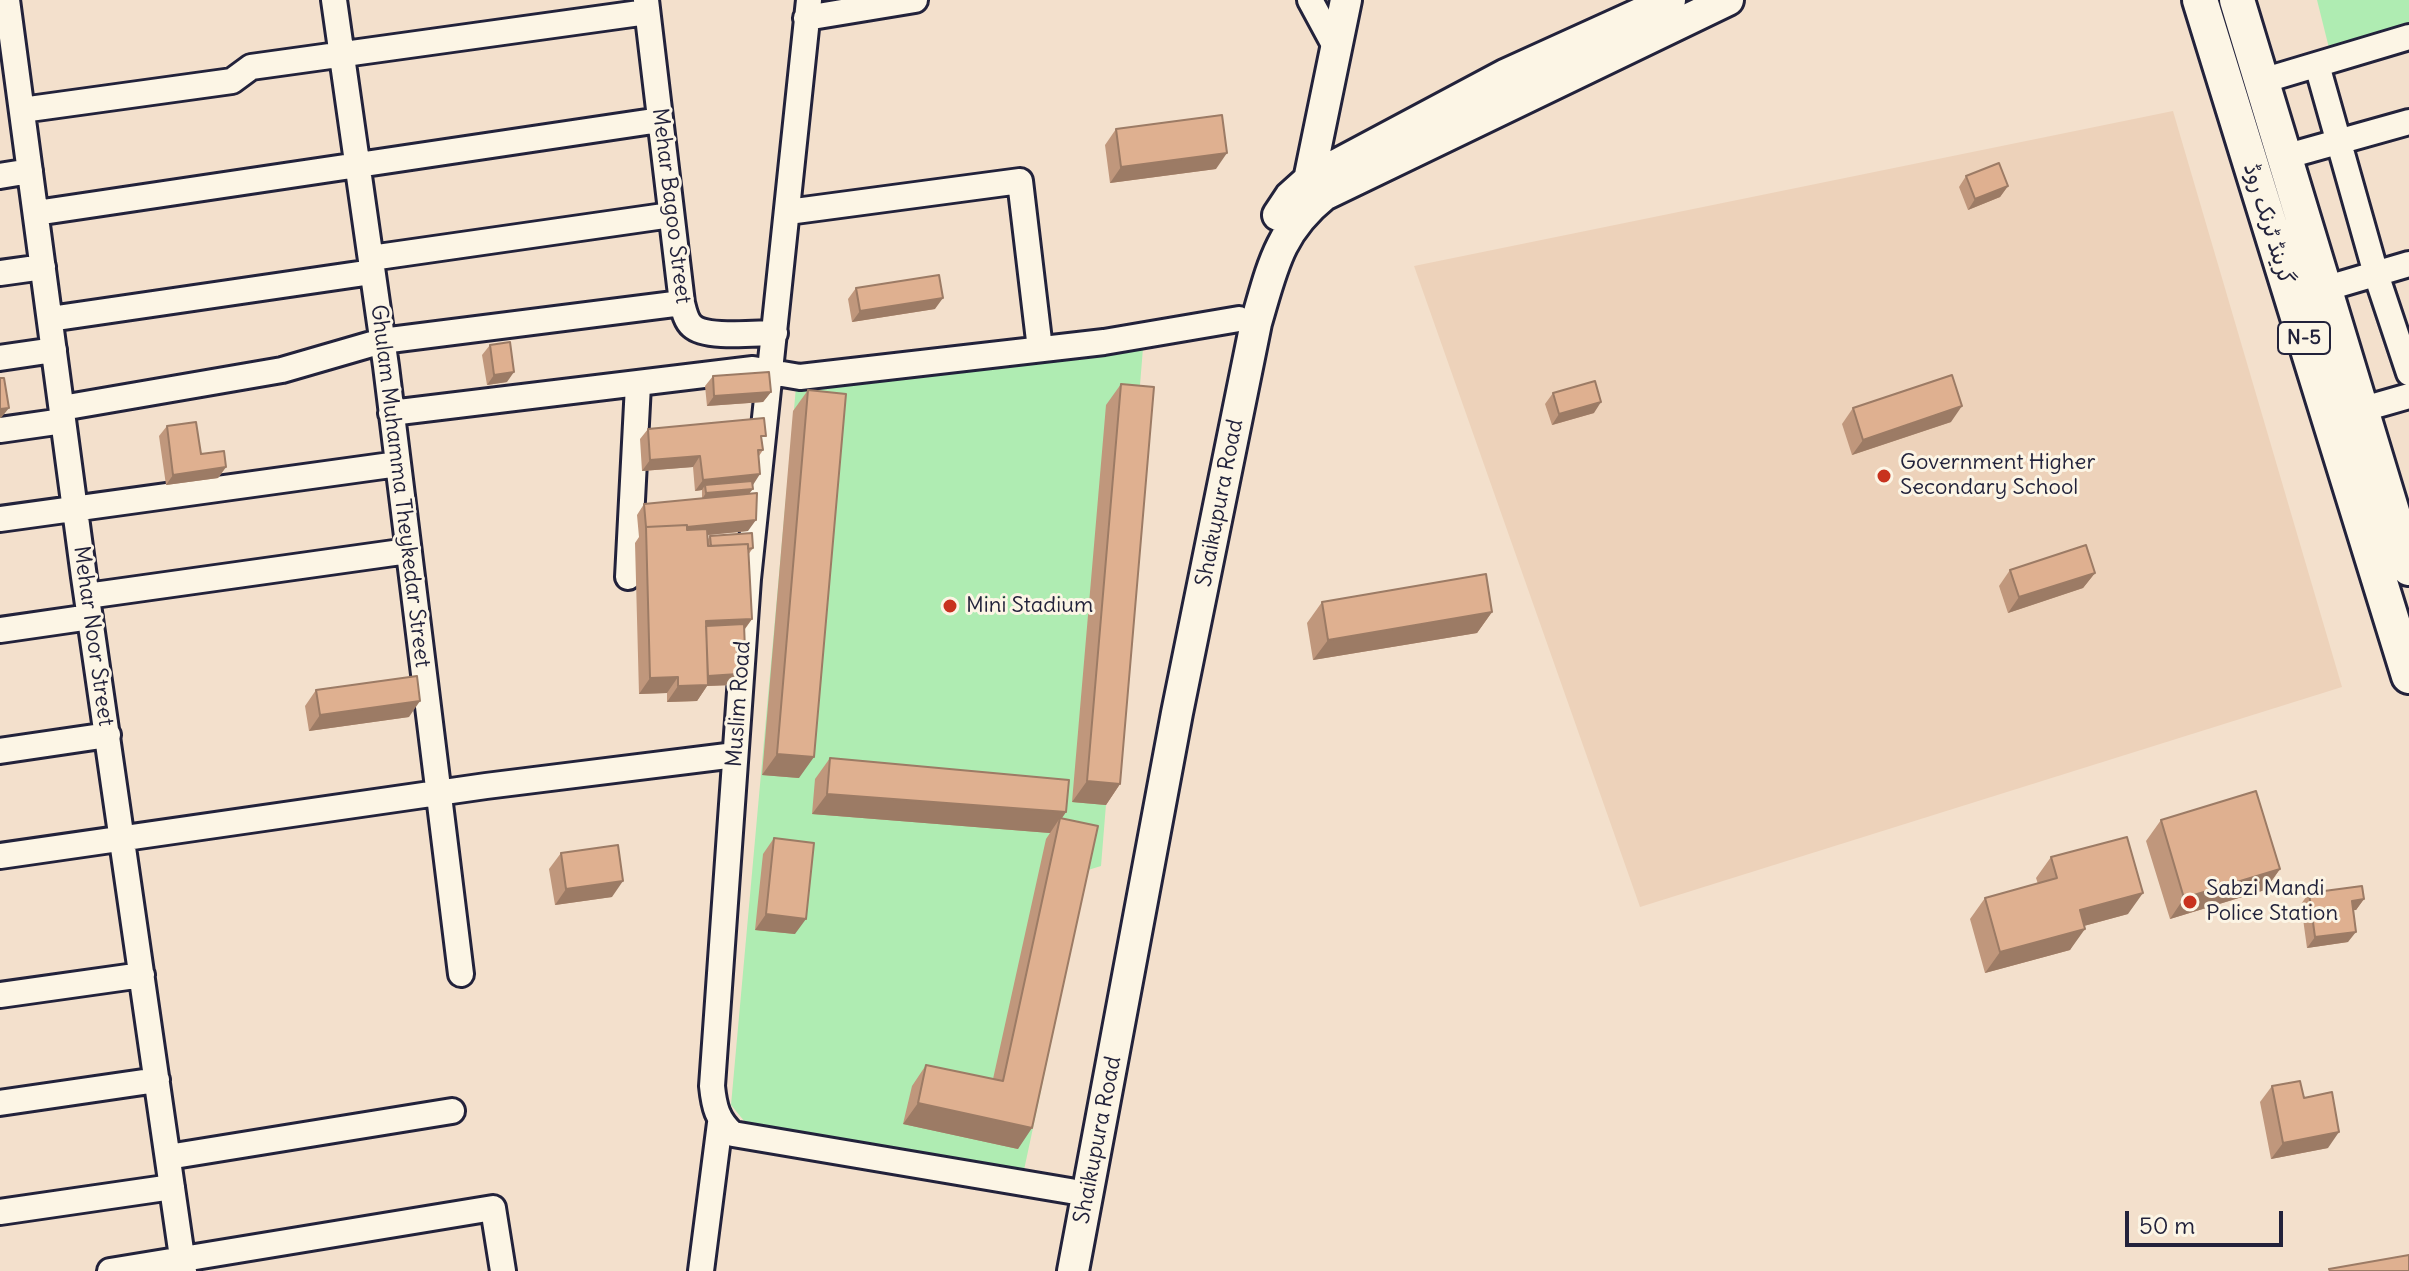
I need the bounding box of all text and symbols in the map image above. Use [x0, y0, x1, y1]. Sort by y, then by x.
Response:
street label: Mehar Bagoo Street [646, 107, 696, 305]
street label: گرینڈ ٹرنک روڈ [2237, 160, 2299, 288]
street label: Ghulam Muhamma Theykedar Street [365, 303, 435, 669]
road number: N-5 [2278, 322, 2330, 354]
street label: Shaikupura Road [1191, 417, 1249, 589]
place label: Government Higher Secondary School [1900, 450, 2095, 502]
marker: Government Higher Secondary School [1875, 467, 1893, 485]
street label: Mehar Noor Street [67, 544, 119, 728]
place label: Mini Stadium [966, 593, 1093, 619]
marker: Mini Stadium [941, 597, 959, 615]
street label: Muslim Road [721, 640, 757, 768]
place label: Sabzi Mandi Police Station [2206, 876, 2338, 928]
marker: Sabzi Mandi Police Station [2181, 893, 2199, 911]
street label: Shaikupura Road [1069, 1054, 1127, 1226]
scale bar [2129, 1195, 2287, 1245]
text: 50 m [2139, 1210, 2195, 1240]

